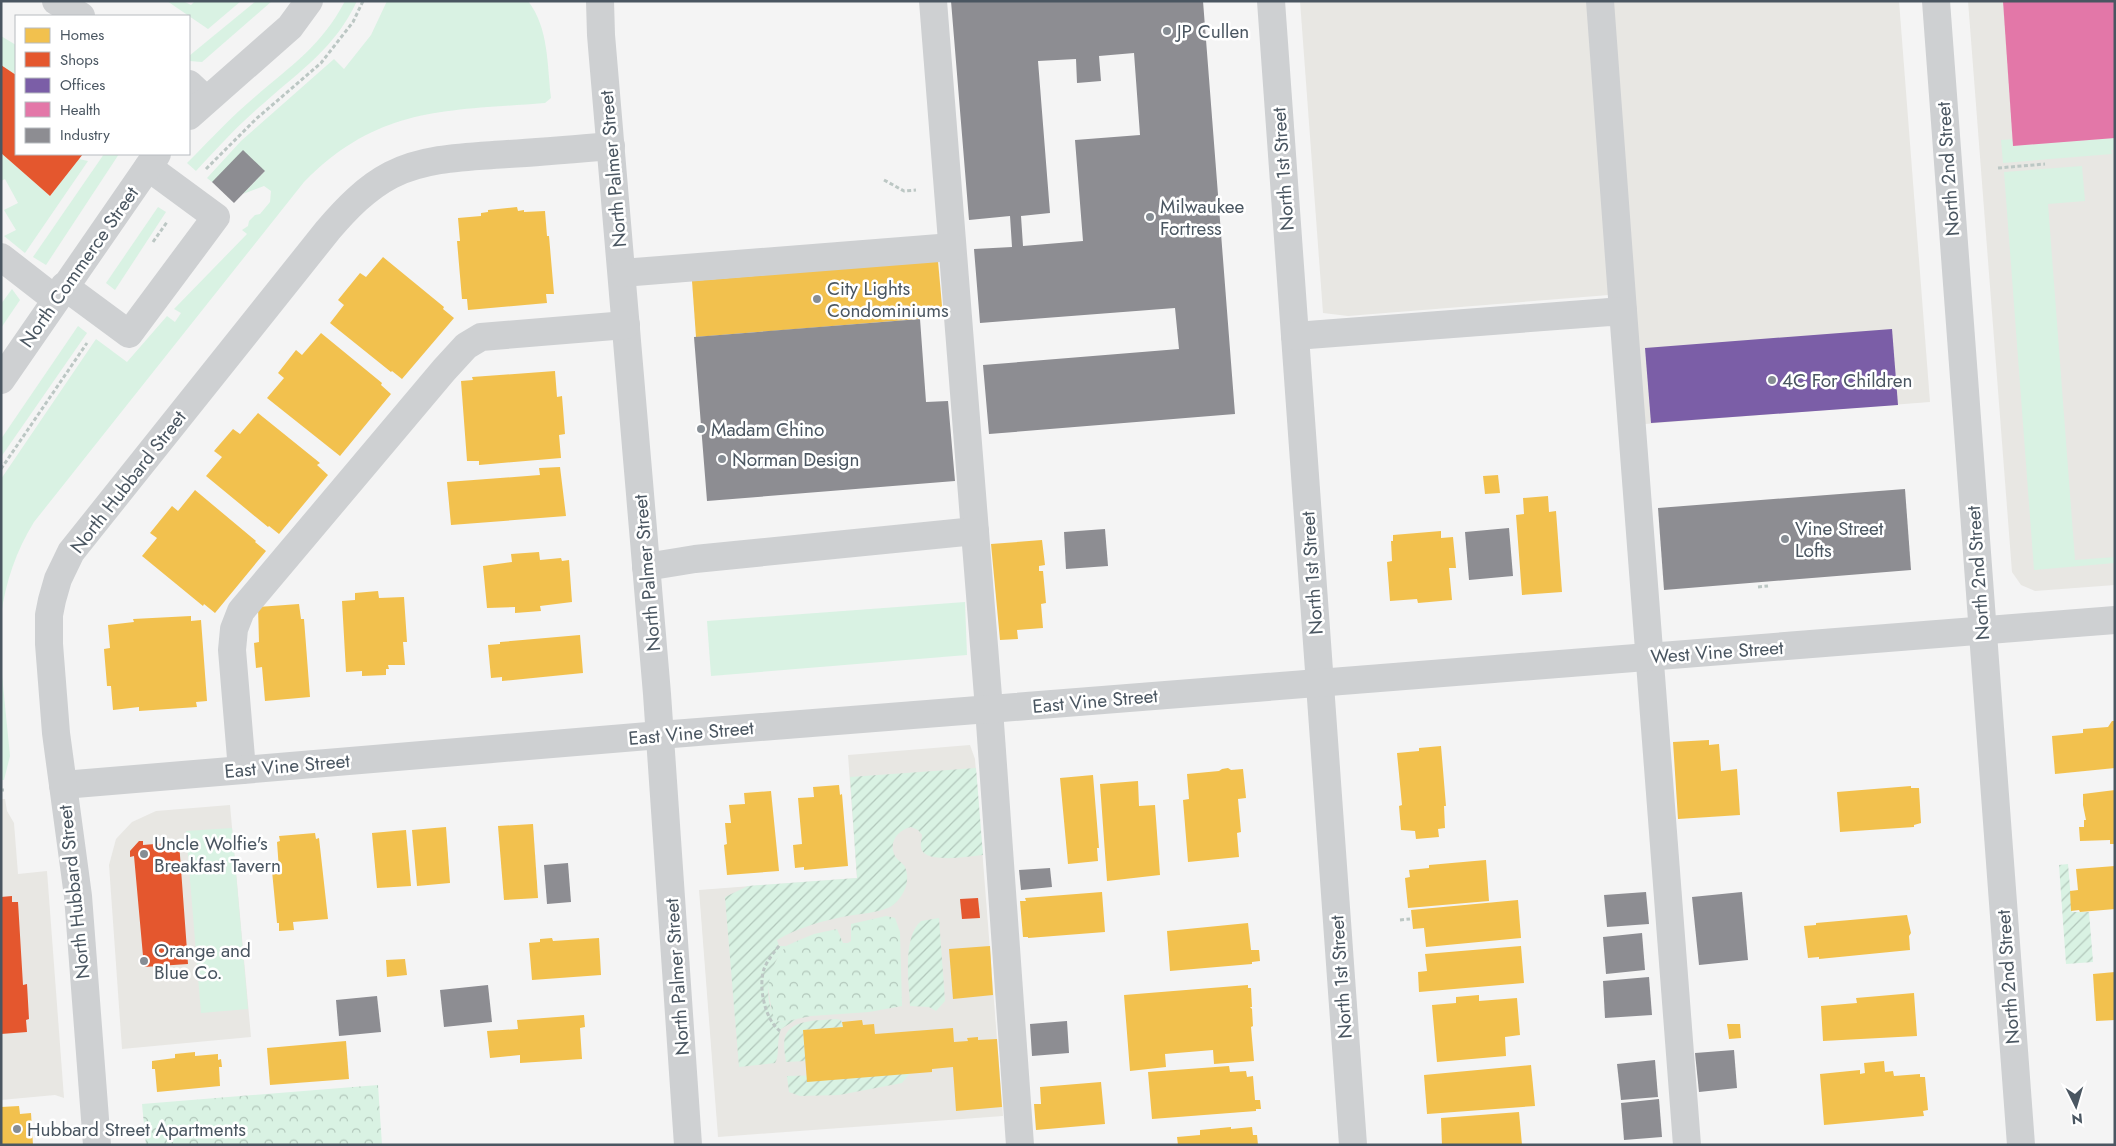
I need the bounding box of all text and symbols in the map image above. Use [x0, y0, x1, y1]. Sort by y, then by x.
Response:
legend [15, 15, 190, 155]
place label: JP Cullen [1174, 18, 1249, 45]
text: Homes [60, 24, 104, 46]
marker: JP Cullen [1161, 25, 1173, 37]
text: Shops [60, 49, 99, 71]
text: Offices [60, 74, 105, 96]
street label: North Palmer Street [593, 89, 633, 249]
text: Health [60, 99, 101, 121]
street label: North 2nd Street [1930, 101, 1966, 237]
street label: North 1st Street [1265, 106, 1301, 232]
text: Industry [60, 124, 110, 146]
street label: North Commerce Street [13, 181, 145, 353]
place label: Milwaukee Fortress [1160, 193, 1245, 242]
marker: Milwaukee Fortress [1144, 211, 1156, 223]
place label: City Lights Condominiums [827, 275, 949, 324]
marker: City Lights Condominiums [811, 293, 823, 305]
place label: 4C For Children [1782, 367, 1912, 394]
marker: 4C For Children [1766, 374, 1778, 386]
street label: North Hubbard Street [64, 405, 193, 559]
place label: Madam Chino [711, 416, 824, 443]
marker: Madam Chino [695, 423, 707, 435]
place label: Norman Design [732, 446, 859, 473]
marker: Norman Design [716, 453, 728, 465]
street label: North Palmer Street [627, 493, 667, 653]
street label: North 2nd Street [1960, 505, 1996, 641]
street label: North 1st Street [1294, 510, 1330, 636]
place label: Vine Street Lofts [1795, 515, 1884, 564]
marker: Vine Street Lofts [1779, 533, 1791, 545]
street label: West Vine Street [1650, 634, 1785, 670]
street label: East Vine Street [1031, 682, 1159, 720]
street label: East Vine Street [627, 714, 755, 752]
street label: East Vine Street [223, 747, 351, 785]
street label: North Hubbard Street [51, 803, 97, 980]
place label: Uncle Wolfie's Breakfast Tavern [154, 830, 281, 879]
marker: Uncle Wolfie's Breakfast Tavern [138, 848, 150, 860]
street label: North Palmer Street [658, 897, 696, 1056]
street label: North 2nd Street [1990, 909, 2026, 1045]
street label: North 1st Street [1323, 914, 1359, 1040]
place label: Orange and Blue Co. [154, 937, 251, 986]
marker: Orange and Blue Co. [138, 955, 150, 967]
north arrow [2051, 1081, 2101, 1131]
text: N [2071, 1109, 2084, 1129]
place label: Hubbard Street Apartments [27, 1116, 246, 1143]
marker: Hubbard Street Apartments [11, 1123, 23, 1135]

